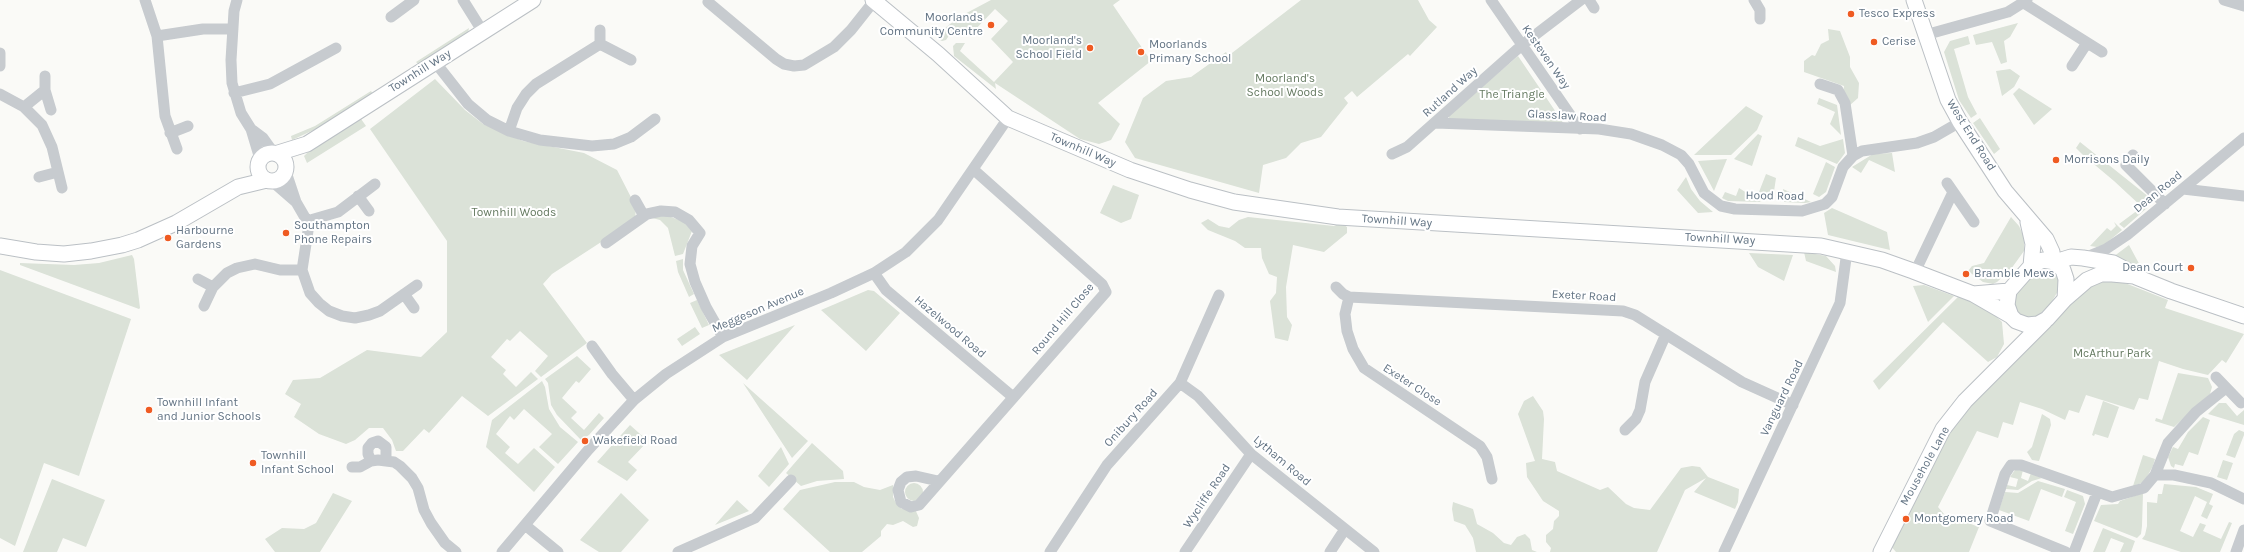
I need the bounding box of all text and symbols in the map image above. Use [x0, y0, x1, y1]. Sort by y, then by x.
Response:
place label: Tesco Express [1859, 7, 1935, 21]
marker: Tesco Express [1846, 9, 1856, 19]
place label: Moorlands Community Centre [880, 11, 983, 39]
marker: Moorlands Community Centre [986, 20, 996, 30]
street label: Kesteven Way [1519, 22, 1573, 92]
place label: Moorland's School Field [1015, 34, 1082, 62]
place label: Cerise [1882, 35, 1916, 49]
marker: Cerise [1869, 37, 1879, 47]
place label: Moorlands Primary School [1149, 38, 1231, 66]
marker: Moorland's School Field [1085, 43, 1095, 53]
street label: Townhill Way [386, 46, 454, 96]
marker: Moorlands Primary School [1136, 47, 1146, 57]
street label: Rutland Way [1420, 64, 1480, 120]
park label: Moorland's School Woods [1247, 72, 1323, 100]
park label: The Triangle [1479, 88, 1545, 102]
street label: West End Road [1943, 97, 1999, 173]
street label: Glasslaw Road [1527, 107, 1607, 125]
street label: Townhill Way [1048, 130, 1118, 170]
place label: Morrisons Daily [2064, 153, 2149, 167]
marker: Morrisons Daily [2051, 155, 2061, 165]
street label: Dean Road [2131, 168, 2185, 216]
street label: Hood Road [1746, 188, 1804, 204]
park label: Townhill Woods [472, 206, 556, 220]
street label: Townhill Way [1361, 211, 1433, 231]
place label: Southampton Phone Repairs [294, 219, 372, 247]
place label: Harbourne Gardens [176, 224, 234, 252]
marker: Southampton Phone Repairs [281, 228, 291, 238]
street label: Townhill Way [1684, 230, 1756, 248]
marker: Harbourne Gardens [163, 233, 173, 243]
place label: Dean Court [2122, 261, 2183, 275]
marker: Dean Court [2186, 263, 2196, 273]
place label: Bramble Mews [1974, 267, 2054, 281]
marker: Bramble Mews [1961, 269, 1971, 279]
street label: Round Hill Close [1029, 280, 1097, 358]
street label: Meggeson Avenue [710, 284, 806, 336]
street label: Exeter Road [1551, 287, 1617, 305]
street label: Hazelwood Road [911, 293, 989, 361]
park label: McArthur Park [2073, 347, 2151, 361]
street label: Vanguard Road [1757, 358, 1807, 438]
street label: Exeter Close [1380, 361, 1444, 409]
street label: Onibury Road [1101, 386, 1161, 450]
place label: Townhill Infant and Junior Schools [157, 396, 261, 424]
marker: Townhill Infant and Junior Schools [144, 405, 154, 415]
street label: Mousehole Lane [1897, 424, 1953, 508]
street label: Lytham Road [1250, 433, 1314, 489]
place label: Wakefield Road [593, 434, 678, 448]
marker: Wakefield Road [580, 436, 590, 446]
place label: Townhill Infant School [261, 449, 334, 477]
marker: Townhill Infant School [248, 458, 258, 468]
street label: Wycliffe Road [1180, 461, 1234, 531]
place label: Montgomery Road [1914, 512, 2014, 526]
marker: Montgomery Road [1901, 514, 1911, 524]

